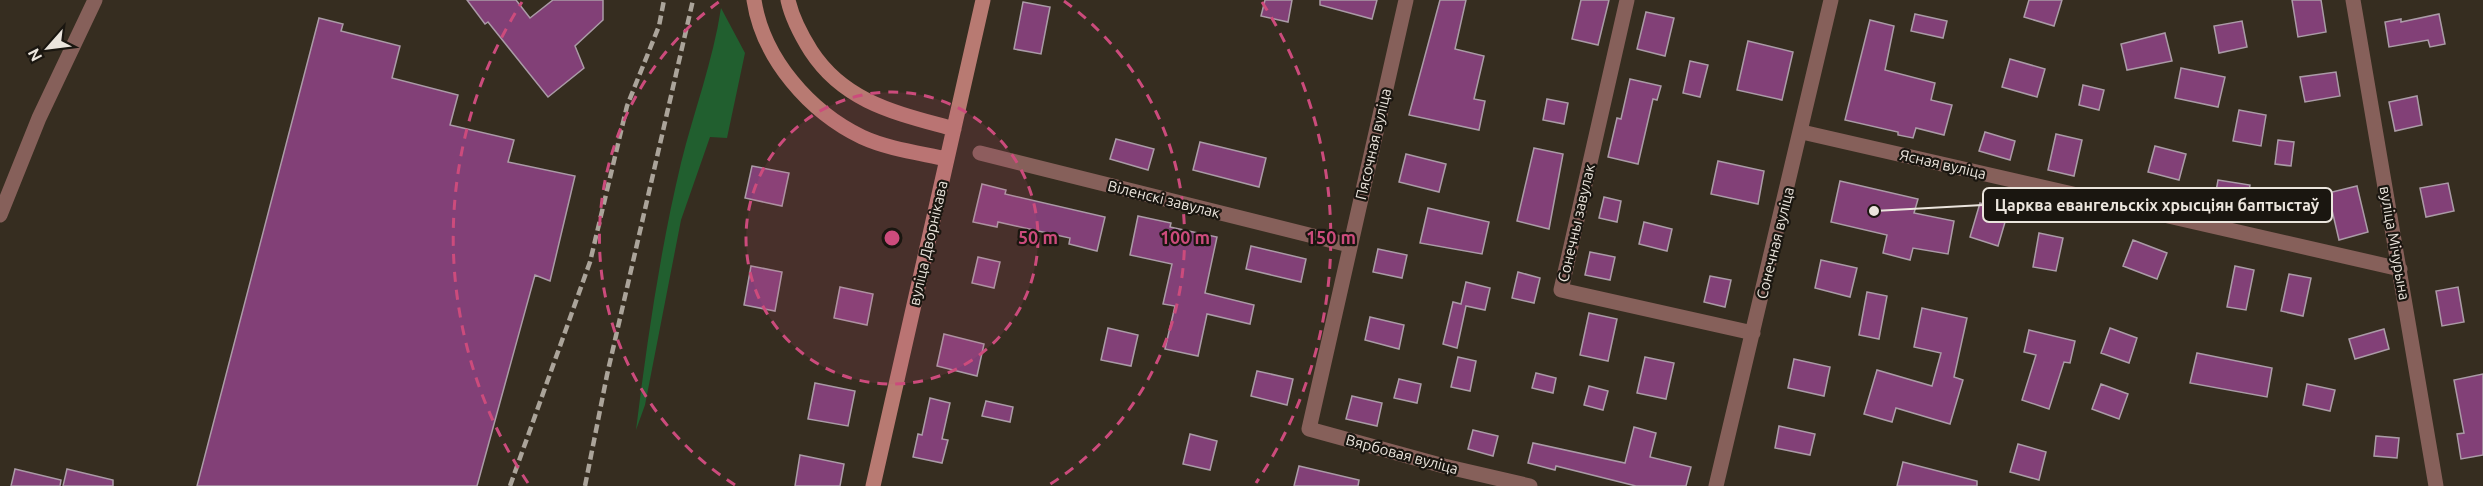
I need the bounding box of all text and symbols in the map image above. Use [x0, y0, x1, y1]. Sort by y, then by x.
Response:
north arrow [18, 18, 78, 78]
text: N [24, 46, 46, 65]
street label: Пясочная вуліца [1352, 87, 1394, 201]
street label: Ясная вуліца [1898, 146, 1988, 182]
street label: Сонечны завулак [1554, 162, 1598, 284]
street label: Віленскі завулак [1106, 177, 1222, 221]
street label: вуліца Дворнікава [905, 179, 951, 307]
street label: Сонечная вуліца [1753, 185, 1797, 301]
street label: вуліца Мічурына [2377, 185, 2413, 301]
callout: Царква евангельскіх хрысціян баптыстаў [1983, 188, 2332, 222]
text: Царква евангельскіх хрысціян баптыстаў [1995, 196, 2320, 214]
text: 50 m [1018, 227, 1058, 247]
text: 100 m [1160, 227, 1210, 247]
text: 150 m [1306, 227, 1356, 247]
centre of rings [882, 228, 902, 248]
street label: Вярбовая вуліца [1344, 431, 1460, 477]

